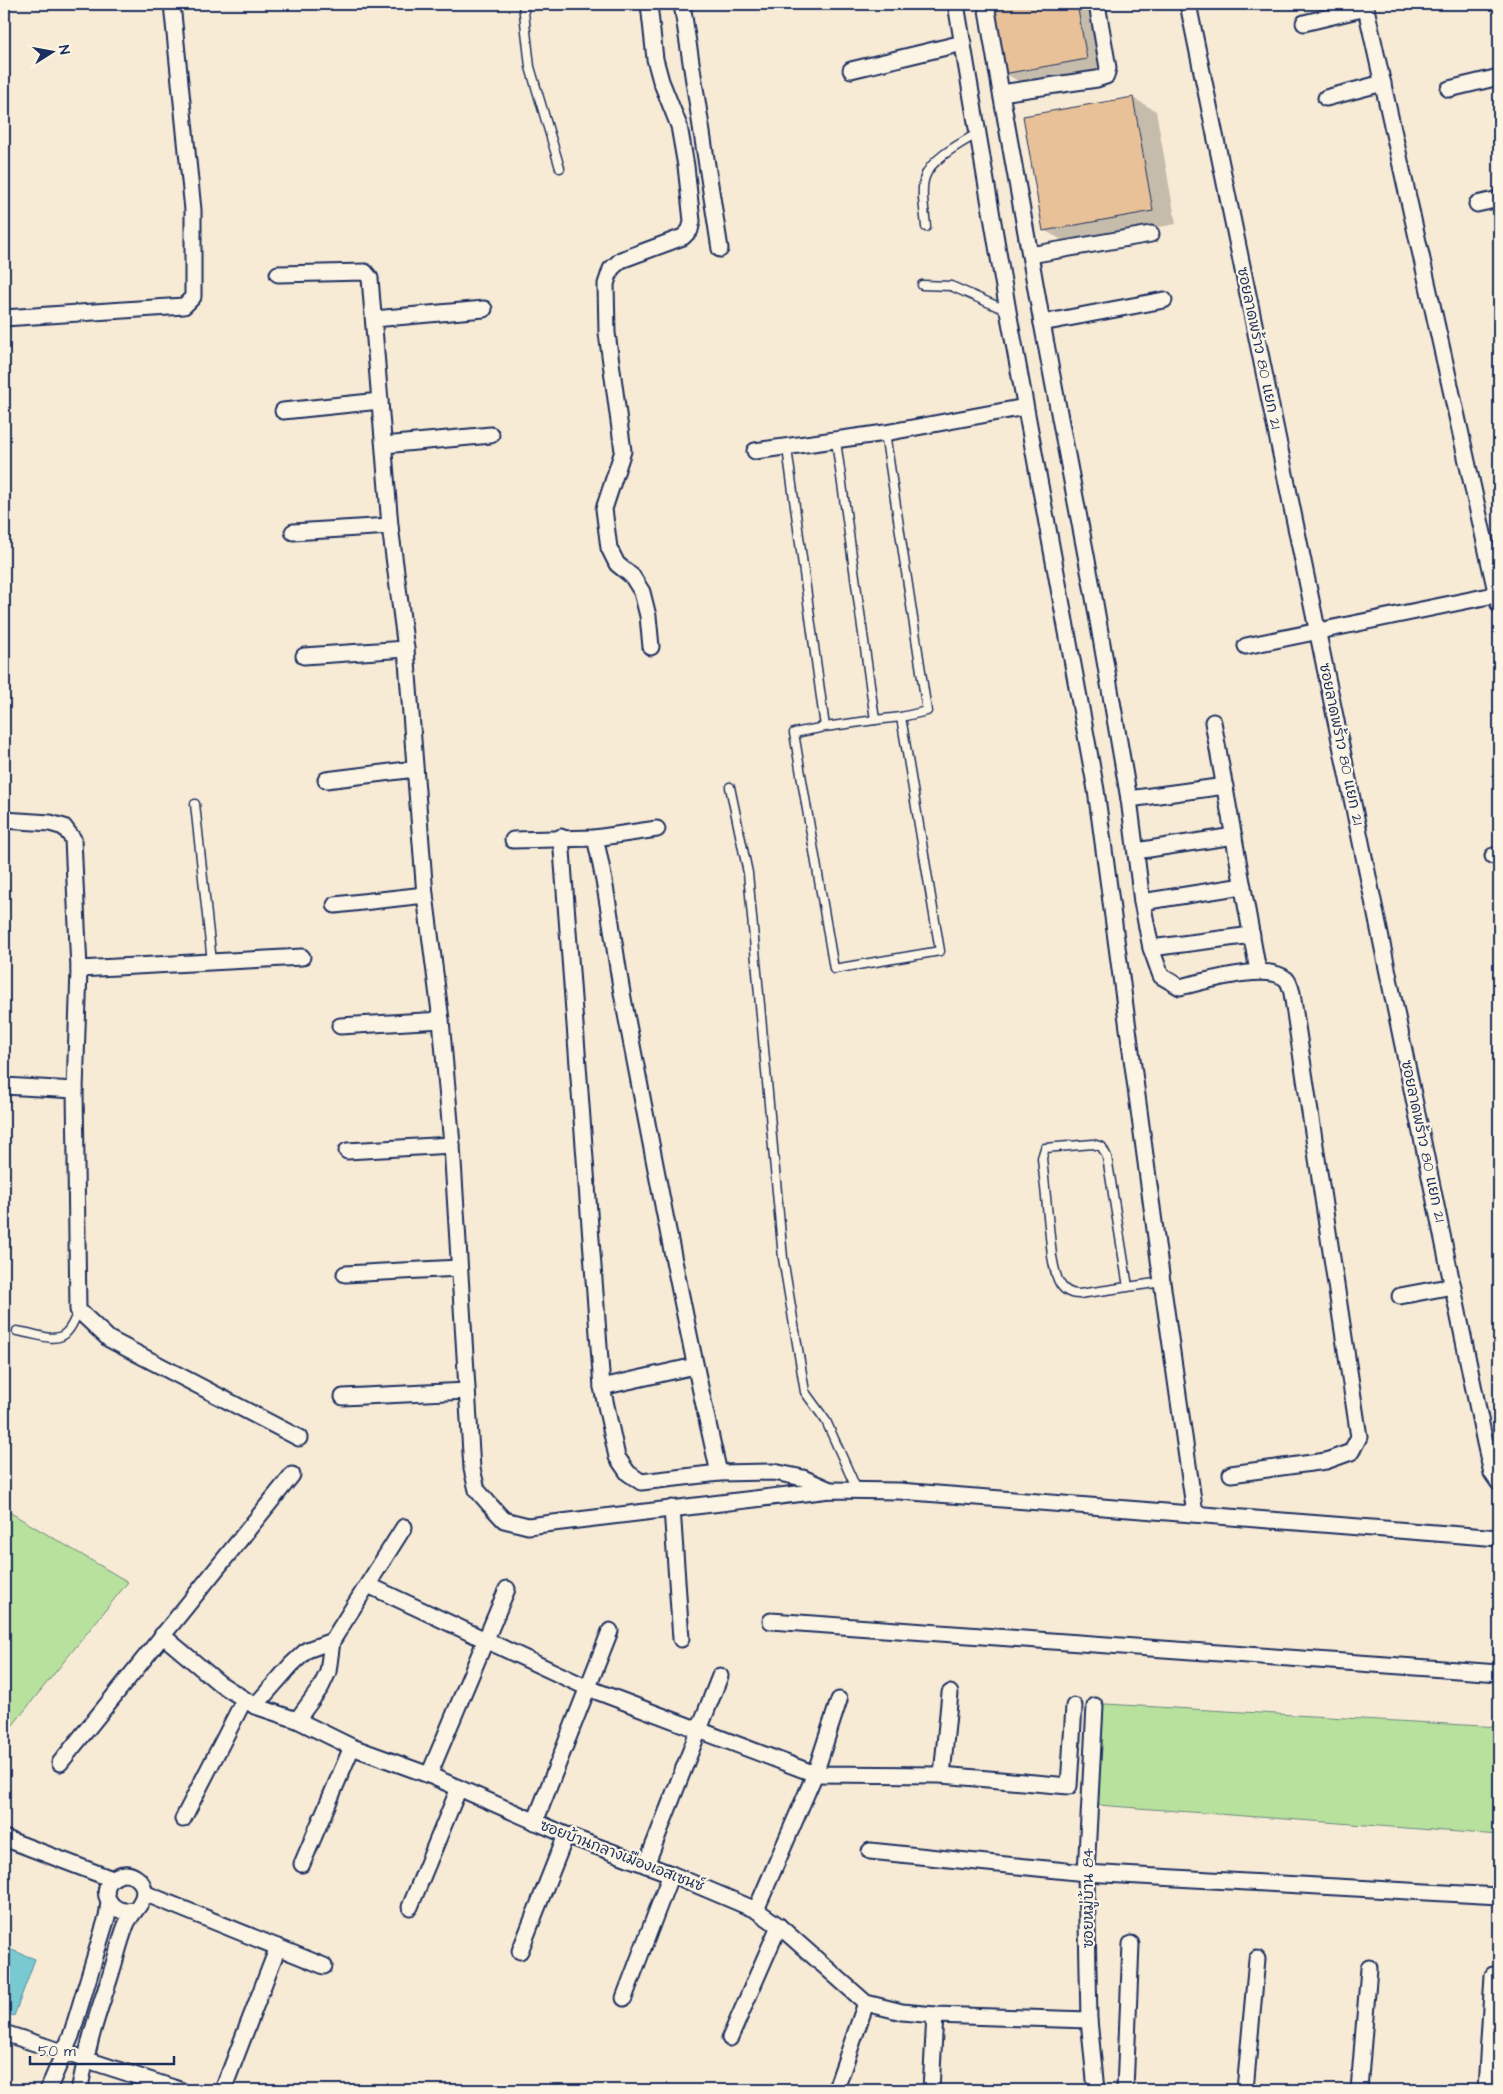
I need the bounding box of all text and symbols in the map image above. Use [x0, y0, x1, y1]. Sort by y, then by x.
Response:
north arrow [28, 28, 78, 78]
text: N [53, 43, 74, 56]
street label: ซอยลาดพร้าว 80 แยก 21 [1232, 265, 1286, 431]
street label: ซอยลาดพร้าว 80 แยก 21 [1314, 661, 1368, 827]
street label: ซอยลาดพร้าว 80 แยก 21 [1396, 1058, 1450, 1224]
street label: ซอยบ้านกลางเมืองเอสเซนซ์ [537, 1815, 708, 1897]
street label: ซอยหมู่บ้าน 84 [1078, 1848, 1099, 1948]
scale bar [30, 2034, 174, 2066]
text: 50 m [38, 2041, 76, 2062]

